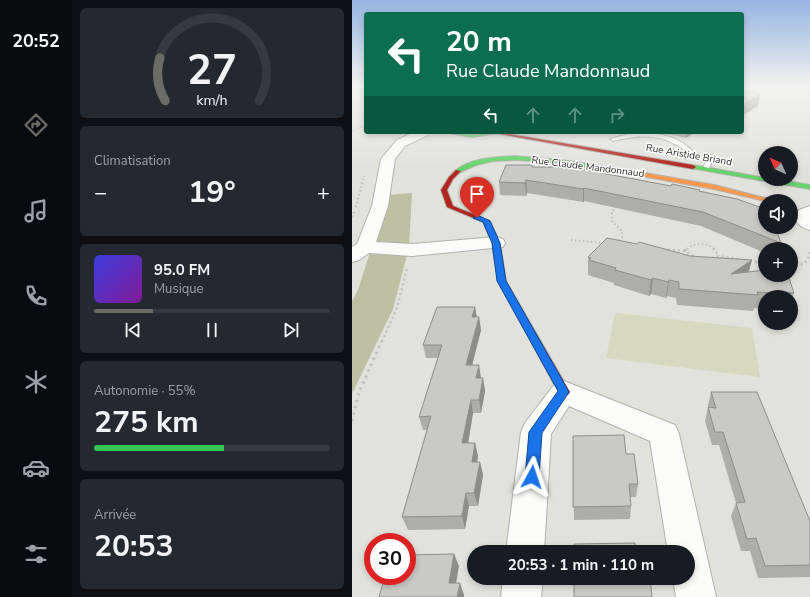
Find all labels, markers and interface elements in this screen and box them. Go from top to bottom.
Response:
text: 20 m [446,23,512,61]
icon: left [380,28,432,80]
text: 20:52 [12,29,60,53]
text: 27 [187,42,237,99]
text: Rue Claude Mandonnaud [446,59,650,83]
text: km/h [196,90,228,109]
icon: left [480,104,502,126]
icon: ahead [522,104,544,126]
icon: ahead [564,104,586,126]
icon: right [606,104,628,126]
icon: directions [22,111,50,139]
street label: Rue Aristide Briand [645,141,733,169]
north arrow [758,146,798,186]
map controls [758,146,798,330]
text: Climatisation [94,152,171,170]
street label: Rue Claude Mandonnaud [531,153,645,181]
text: 19° [188,172,236,213]
pin [460,177,494,218]
text: − [94,178,107,208]
text: + [317,178,330,208]
icon: arrive [466,183,488,205]
button: sound [758,194,798,234]
icon: music [22,197,50,225]
button: + [758,242,798,282]
text: 95.0 FM [154,260,210,280]
text: Musique [154,280,203,298]
icon: phone [22,282,50,310]
button: − [758,290,798,330]
icon: previous [122,319,144,341]
icon: pause [201,319,223,341]
icon: next [280,319,302,341]
icon: climate [22,368,50,396]
text: Autonomie · 55% [94,382,196,400]
text: 275 km [94,402,199,443]
icon: car [22,454,50,482]
position arrow [511,456,553,498]
text: Arrivée [94,506,136,524]
text: 20:53 [94,526,173,567]
speed limit sign: 30 [364,533,416,585]
icon: filters [22,540,50,568]
text: 20:53 · 1 min · 110 m [508,555,654,575]

